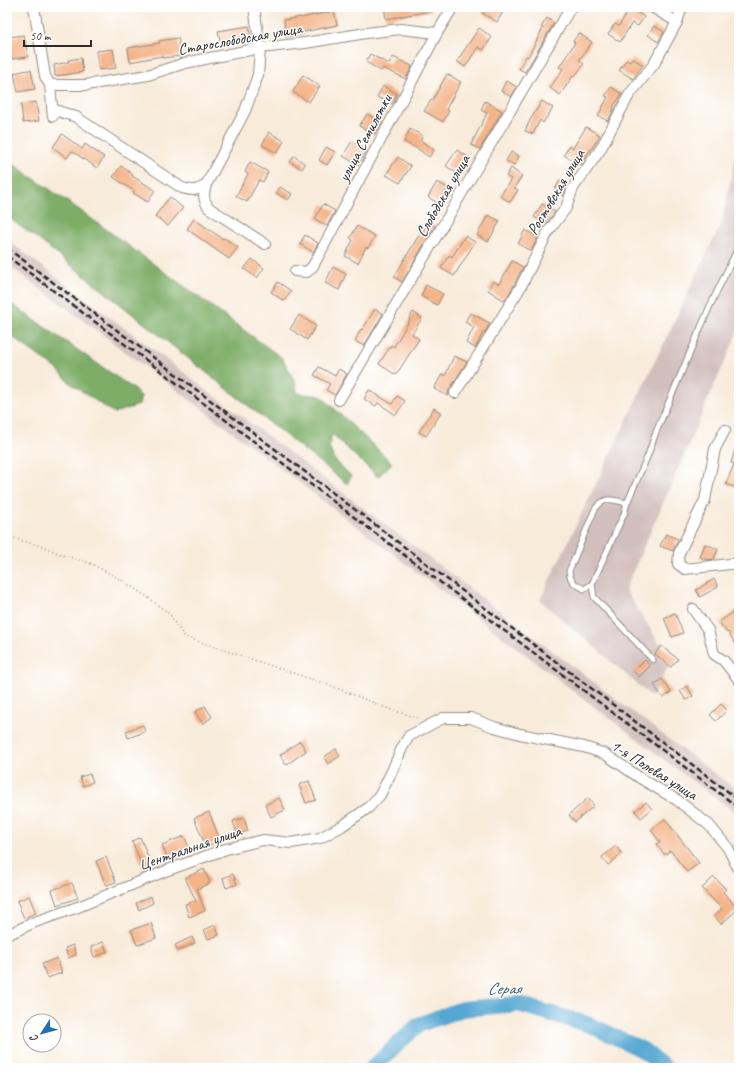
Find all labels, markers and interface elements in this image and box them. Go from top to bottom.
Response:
street label: Старослободская улица [177,18,305,60]
scale bar [24,22,91,48]
text: 50 m [30,28,52,44]
street label: улица Семилетки [333,90,397,186]
street label: Ростовская улица [523,145,590,238]
street label: Слободская улица [411,150,475,241]
street label: 1-я Полевая улица [607,736,702,805]
street label: Центральная улица [136,821,245,875]
water label: Серая [488,978,524,999]
north arrow [22,1013,62,1053]
text: С [26,1031,41,1045]

